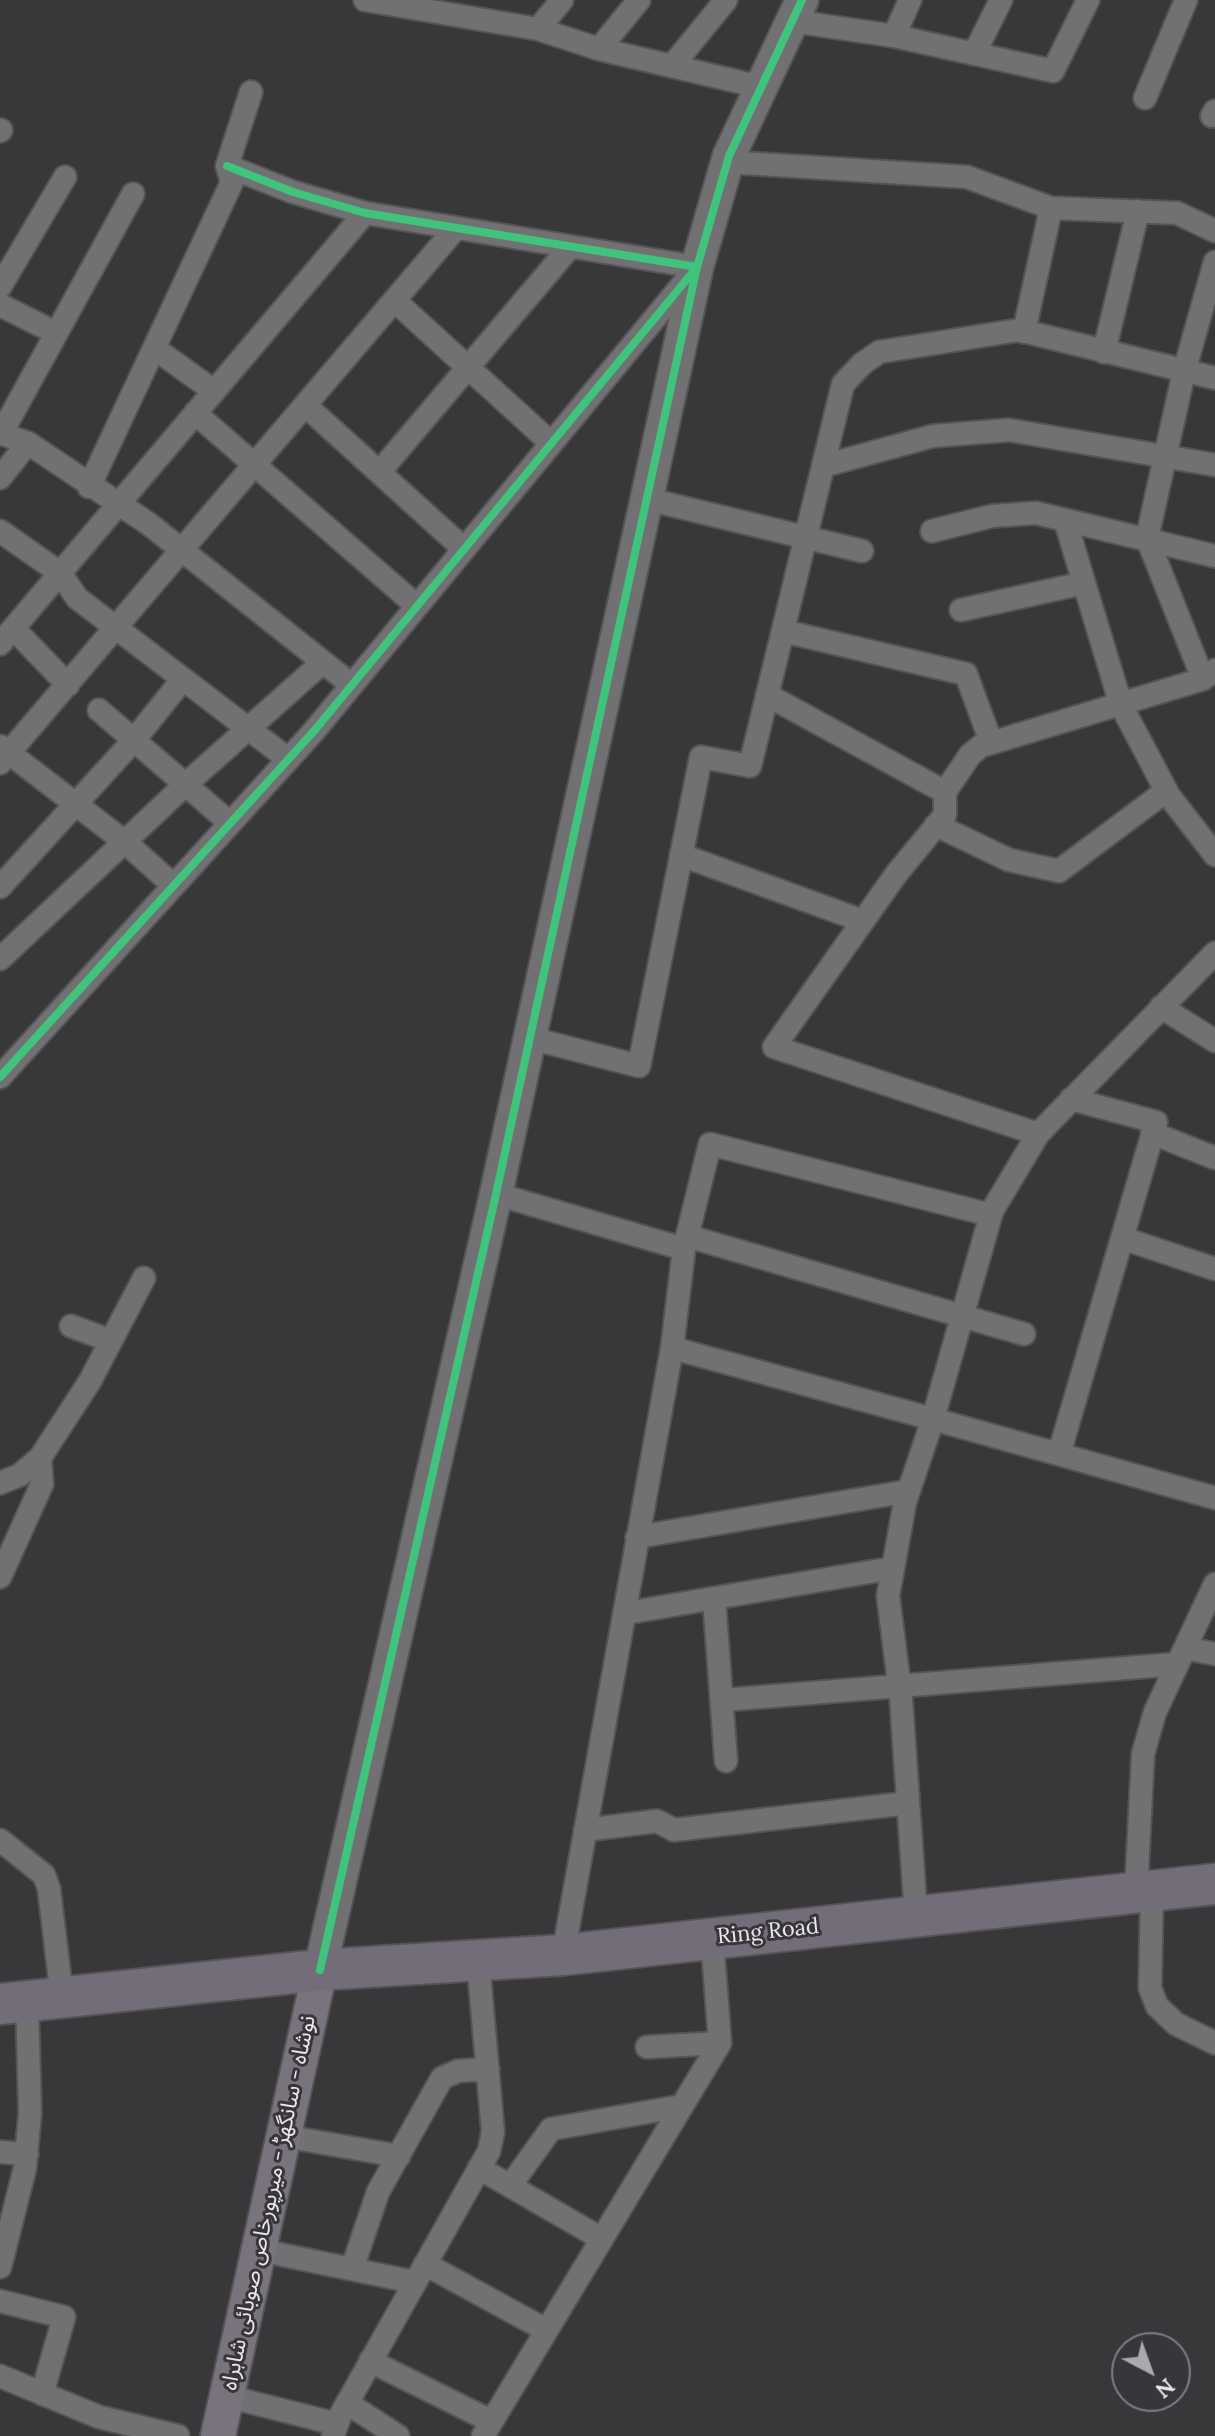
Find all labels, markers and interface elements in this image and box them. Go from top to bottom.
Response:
street label: Ring Road [716,1914,820,1950]
street label: نوشاہ - سانگھڑ - میرپورخاص صوبائی شاہراہ [216,2013,322,2393]
north arrow [1111,2332,1191,2412]
text: N [1150,2372,1181,2405]

